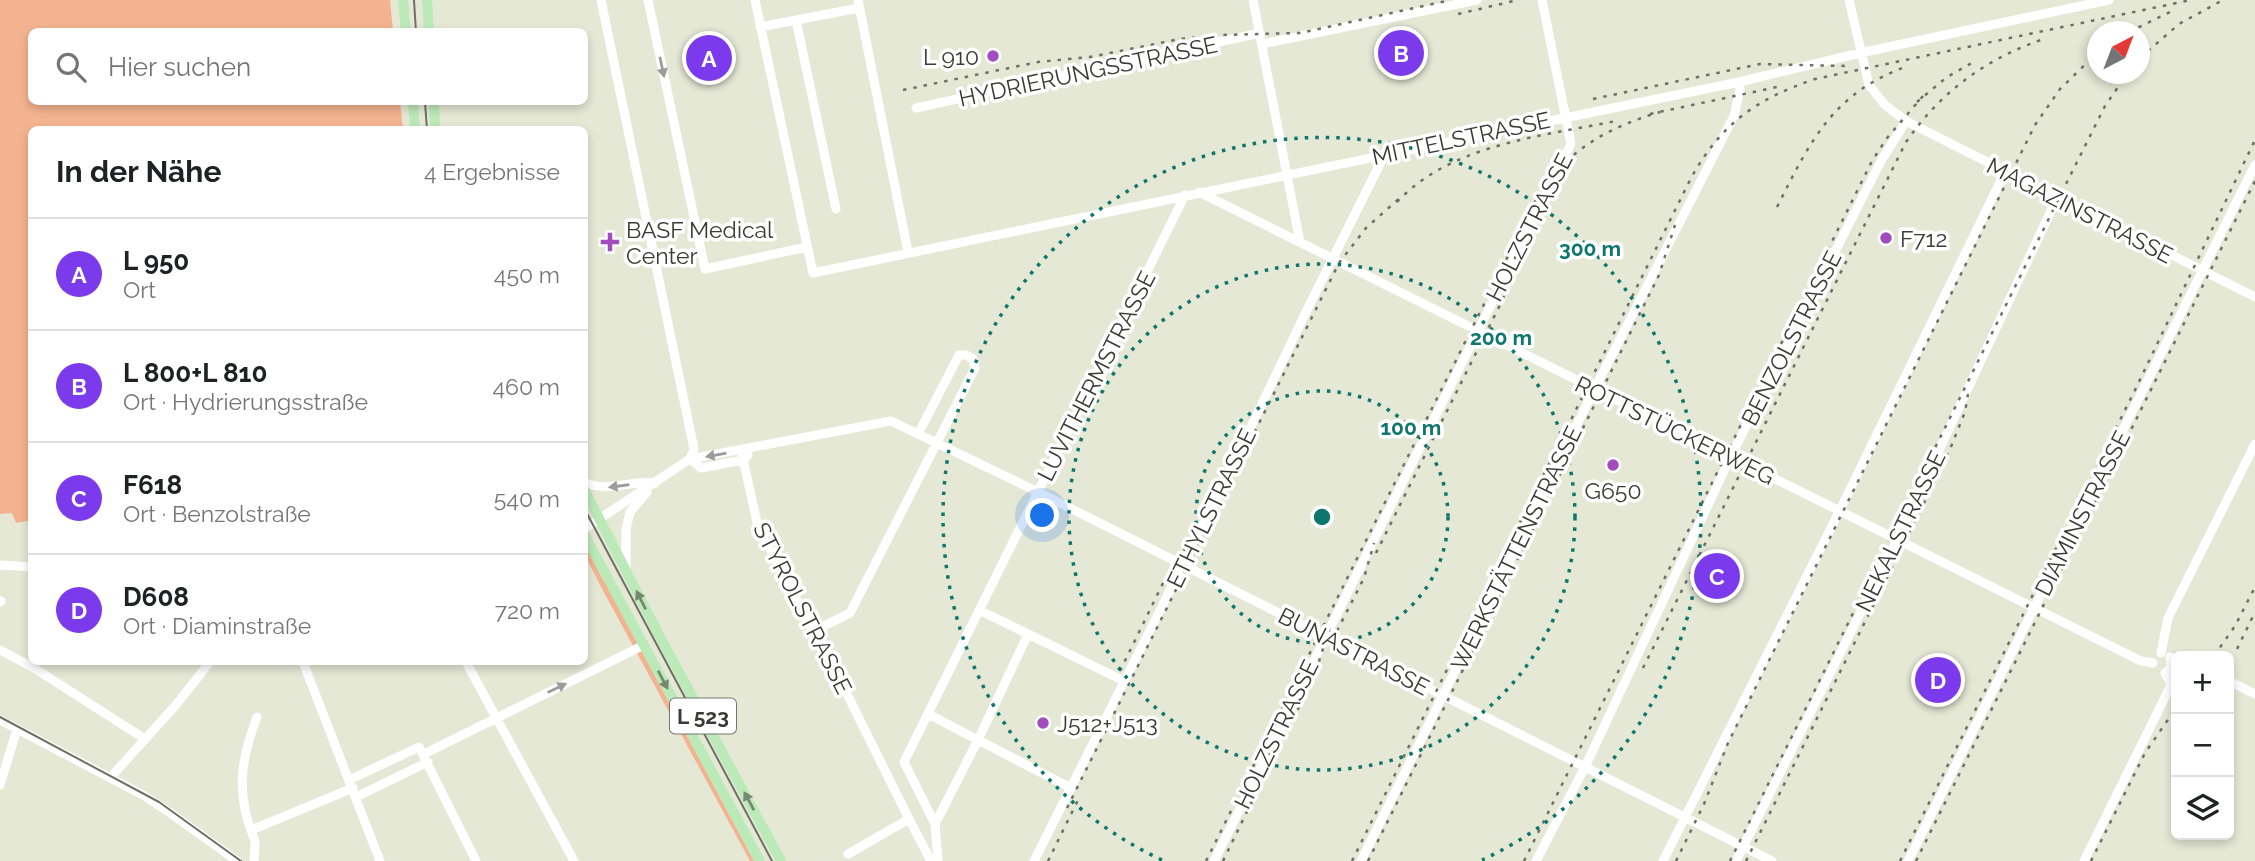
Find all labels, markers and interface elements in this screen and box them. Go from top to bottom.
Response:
north arrow [2087,21,2150,84]
pin: B [1378,27,1424,79]
search box [28,28,588,105]
street label: HYDRIERUNGSSTRASSE [956,30,1220,112]
pin: A [686,32,732,84]
place label: L 910 [923,43,979,70]
icon: search [52,48,90,86]
marker: L 910 [985,48,1001,64]
text: Hier suchen [108,52,251,82]
one-way arrow [656,56,667,78]
street label: MITTELSTRASSE [1369,106,1553,170]
street label: HOLZSTRASSE [1480,149,1578,305]
street label: MAGAZINSTRASSE [1982,151,2178,269]
text: In der Nähe [56,154,221,189]
text: 4 Ergebnisse [424,158,560,185]
place label: BASF Medical Center [626,216,774,269]
place label: F712 [1900,225,1947,252]
marker: F712 [1878,230,1894,246]
marker: BASF Medical Center [600,232,620,252]
text: 300 m [1559,236,1621,261]
text: L 950 [123,246,189,276]
street label: BENZOLSTRASSE [1735,246,1847,430]
text: A [71,261,87,288]
text: 450 m [494,261,560,288]
street label: LUVITHERMSTRASSE [1031,267,1161,485]
text: Ort [123,276,156,303]
text: 200 m [1470,325,1532,350]
text: L 800+L 810 [123,358,267,388]
street label: ROTTSTÜCKERWEG [1571,370,1779,490]
text: B [71,373,87,400]
text: 460 m [492,373,560,400]
text: Ort · Hydrierungsstraße [123,388,368,415]
text: 100 m [1381,415,1441,440]
street label: WERKSTÄTTENSTRASSE [1445,422,1587,674]
street label: ETHYLSTRASSE [1161,424,1261,592]
street label: DIAMINSTRASSE [2029,426,2135,600]
street label: NEKALSTRASSE [1849,446,1951,616]
one-way arrow [705,450,727,461]
marker: G650 [1605,457,1621,473]
text: F618 [123,470,182,500]
place label: G650 [1585,477,1641,504]
one-way arrow [608,480,630,491]
text: C [71,485,87,512]
text: 540 m [494,485,560,512]
your location [1025,498,1059,532]
text: Ort · Benzolstraße [123,500,311,527]
centre of rings [1310,505,1334,529]
street label: STYROLSTRASSE [748,518,858,698]
pin: C [1694,550,1740,602]
text: D608 [123,582,189,612]
one-way arrow [636,590,647,610]
text: D [71,597,87,624]
text: 720 m [495,597,560,624]
street label: BUNASTRASSE [1274,601,1434,701]
text: Ort · Diaminstraße [123,612,311,639]
map controls [2171,651,2234,840]
button: + [2171,651,2234,714]
pin: D [1915,654,1961,706]
street label: HOLZSTRASSE [1228,655,1324,813]
one-way arrow [658,670,669,690]
one-way arrow [547,683,567,694]
road number: L 523 [670,698,736,734]
place label: J512+J513 [1057,710,1158,737]
button: − [2171,714,2234,777]
marker: J512+J513 [1035,715,1051,731]
button: layers [2171,777,2234,840]
one-way arrow [743,791,754,811]

